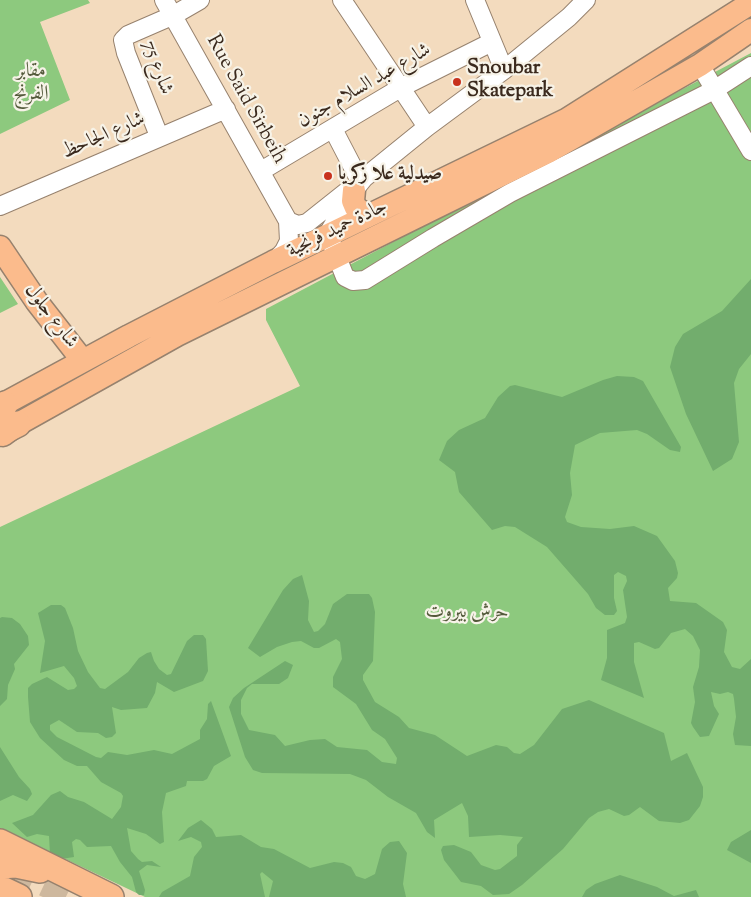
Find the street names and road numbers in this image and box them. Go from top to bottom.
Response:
street label: Rue Said Sirbeih [200,31,290,169]
street label: شارع 75 [135,38,177,98]
street label: شارع عبد السلام جنون [294,39,436,135]
street label: شارع الجاحظ [59,108,149,166]
street label: جادة حميد فرنجية [284,195,392,265]
street label: شارع جلول [18,280,82,354]

